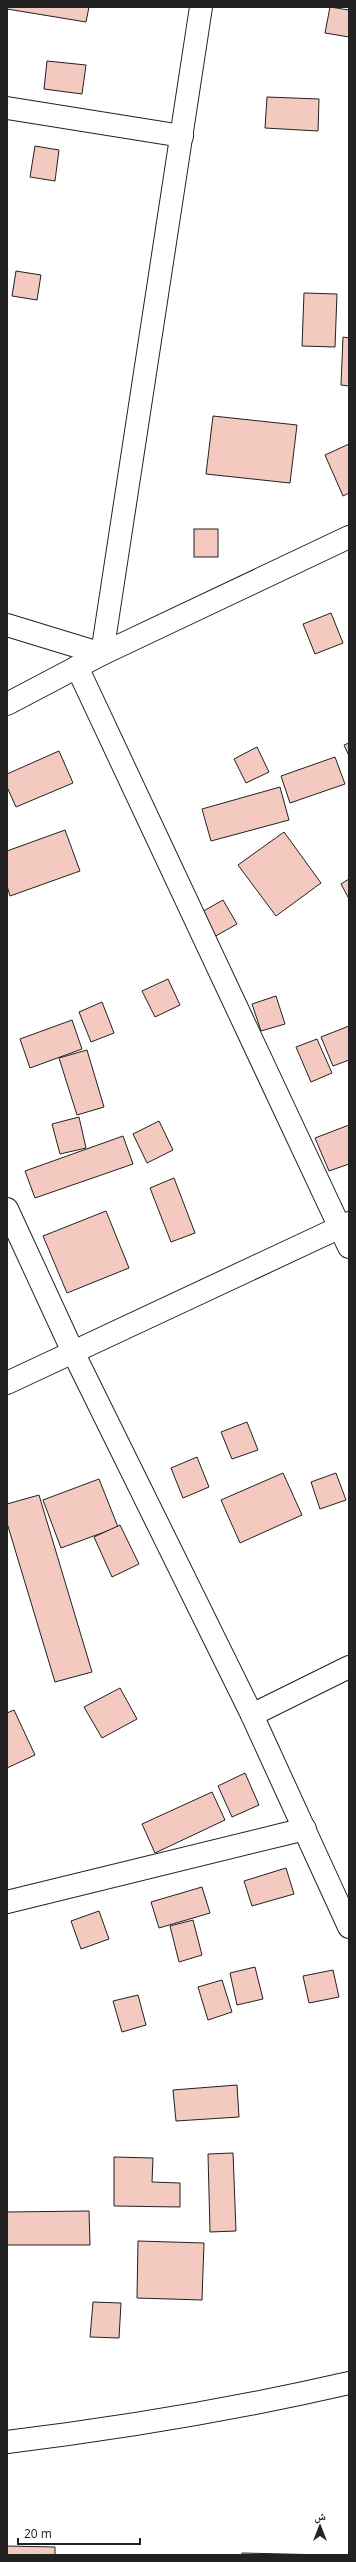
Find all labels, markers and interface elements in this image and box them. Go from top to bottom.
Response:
north arrow [300,2506,340,2546]
text: ش [314,2508,326,2524]
scale bar [18,2520,140,2546]
text: 20 m [24,2525,52,2542]

